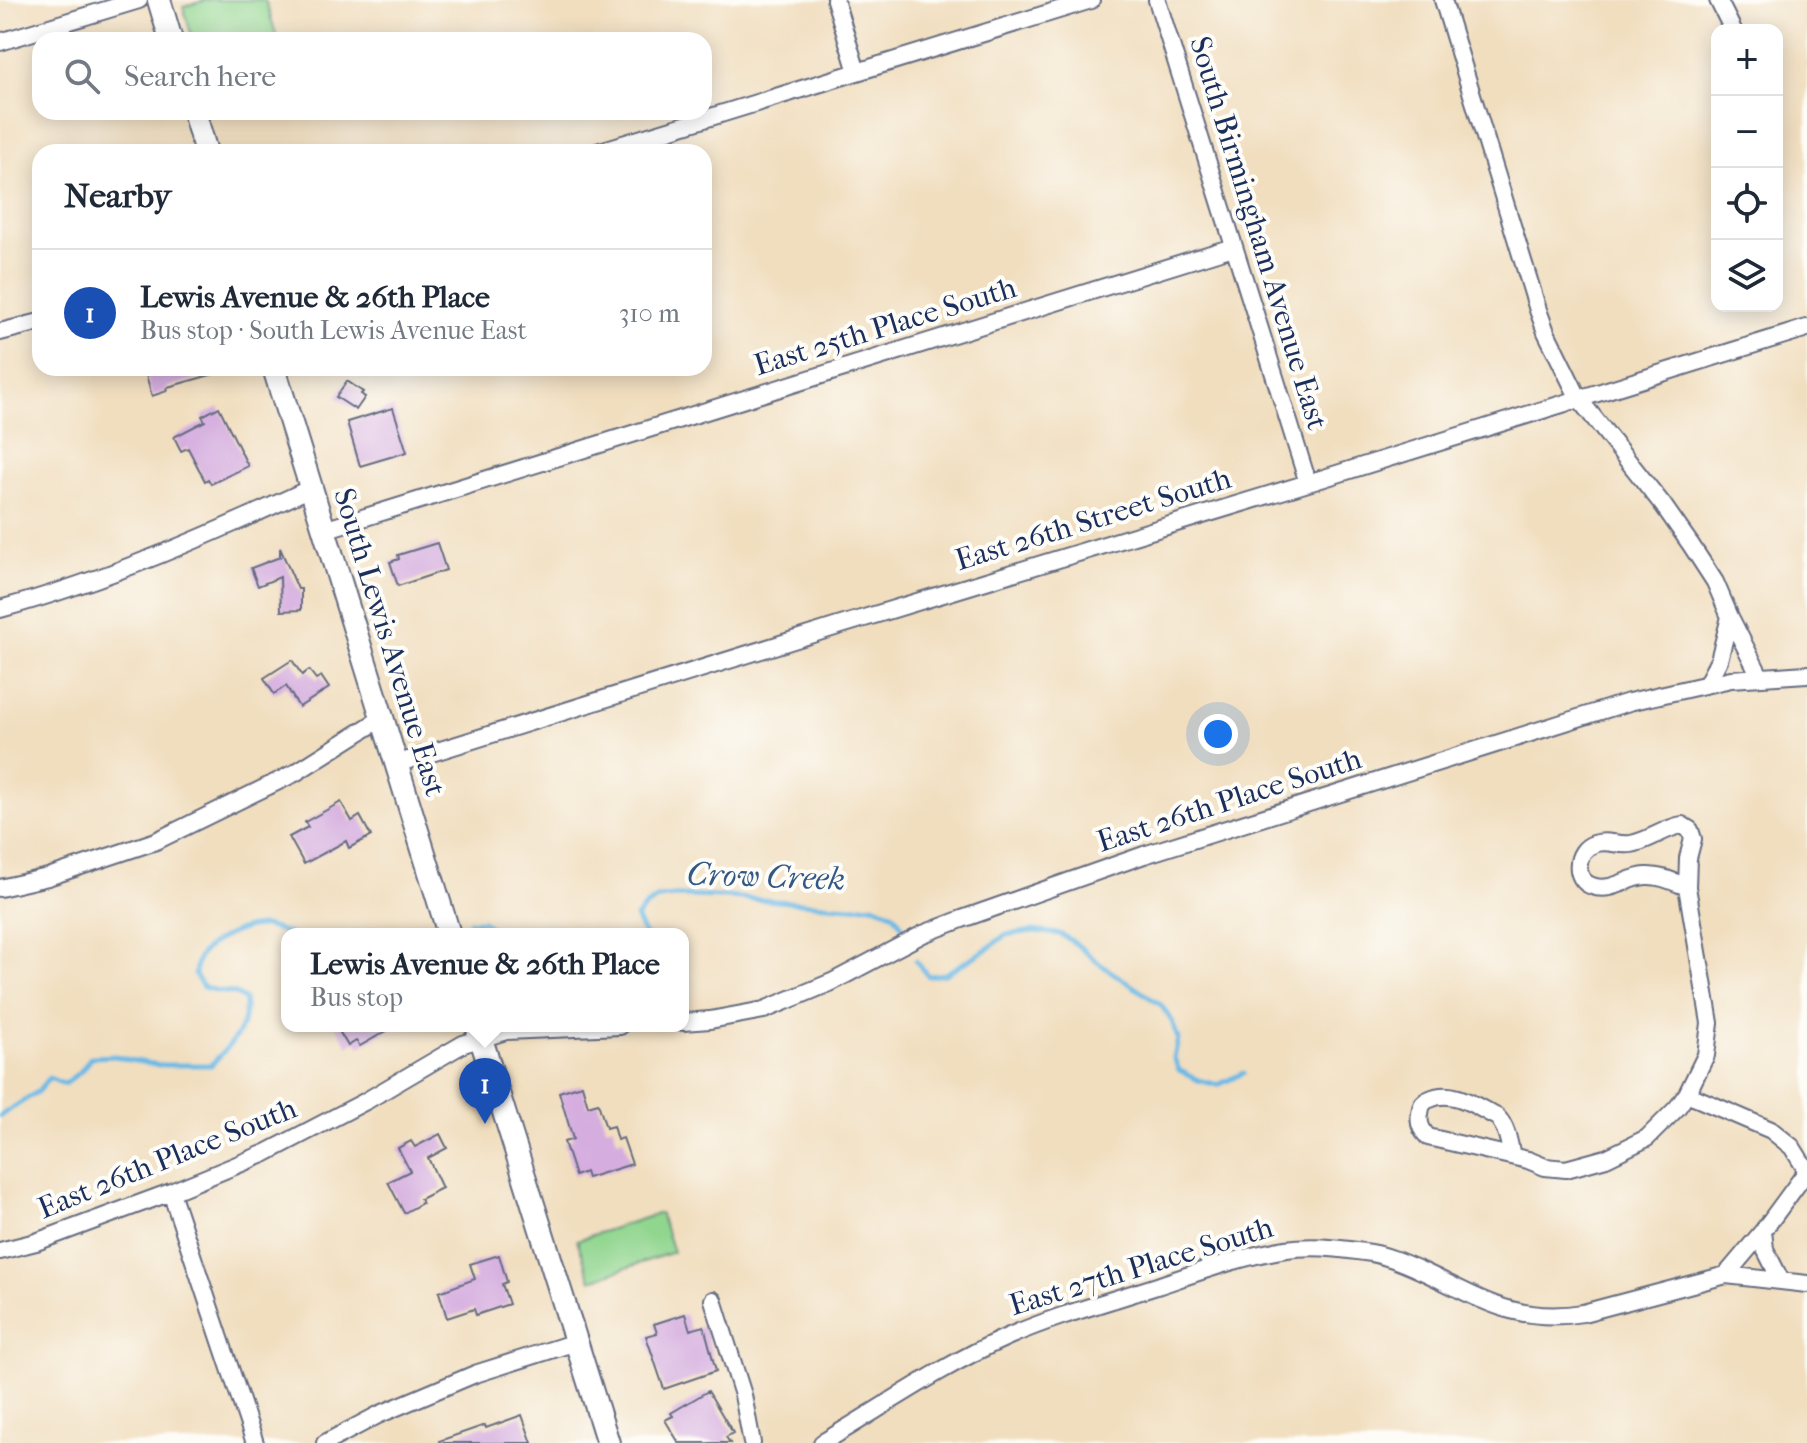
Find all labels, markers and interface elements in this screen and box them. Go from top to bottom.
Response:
map controls [1711,24,1783,312]
button: + [1711,24,1783,96]
search box [32,32,712,120]
street label: South Birmingham Avenue East [1182,32,1335,434]
icon: search [60,54,104,98]
text: Search here [124,59,276,94]
button: − [1711,96,1783,168]
button: locate [1711,168,1783,240]
text: Nearby [64,176,171,216]
button: layers [1711,240,1783,312]
street label: East 25th Place South [750,270,1021,383]
text: Lewis Avenue & 26th Place [140,280,490,315]
text: 1 [85,298,95,329]
text: 310 m [619,298,680,329]
text: Bus stop · South Lewis Avenue East [140,315,527,346]
street label: East 26th Street South [951,461,1235,578]
street label: South Lewis Avenue East [326,484,453,801]
your location [1198,714,1238,754]
street label: East 26th Place South [1093,741,1366,860]
water label: Crow Creek [686,855,846,898]
popup [281,928,689,1032]
text: Lewis Avenue & 26th Place [310,947,660,982]
text: Bus stop [310,982,403,1013]
pin: 1 [459,1058,511,1124]
street label: East 26th Place South [33,1091,302,1226]
street label: East 27th Place South [1005,1210,1277,1323]

